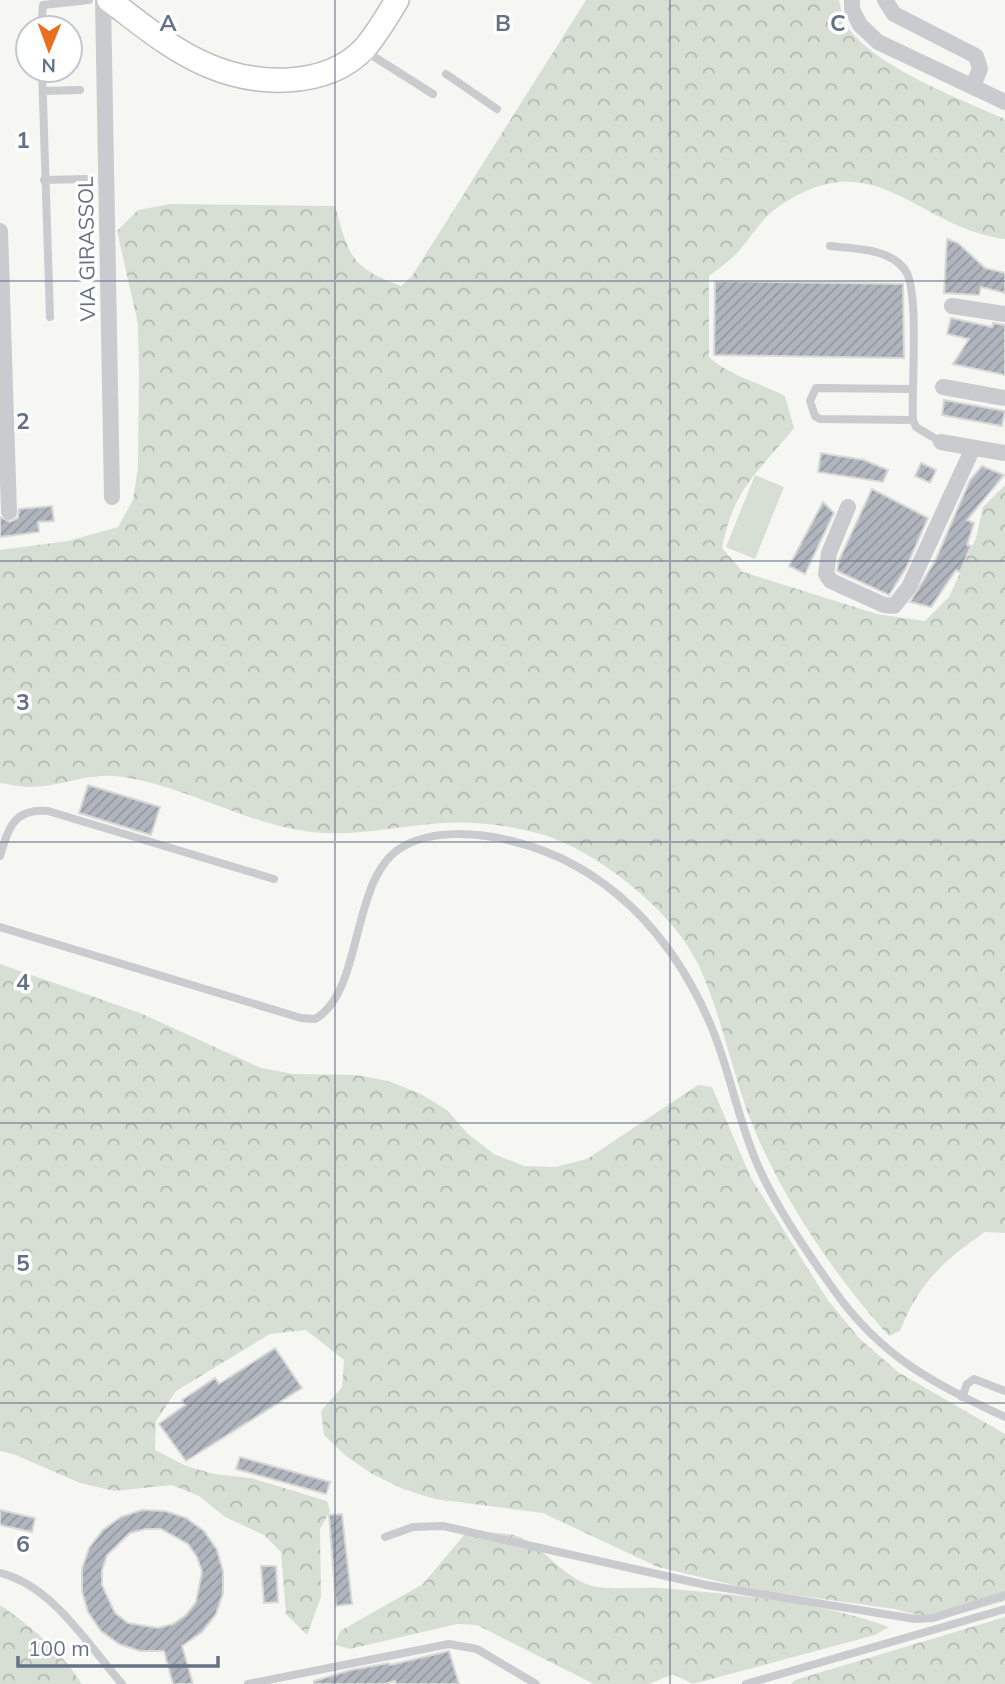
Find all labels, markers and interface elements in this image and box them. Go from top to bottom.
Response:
text: A [159,8,177,37]
text: B [495,8,511,37]
text: C [830,8,846,37]
north arrow [14,14,84,84]
text: N [41,54,56,78]
text: 1 [16,125,30,154]
street label: VIA GIRASSOL [72,176,100,322]
text: 2 [16,406,30,435]
text: 3 [16,687,30,716]
text: 4 [16,967,30,996]
text: 5 [16,1248,30,1277]
text: 6 [16,1529,30,1558]
scale bar [18,1624,217,1668]
text: 100 m [28,1635,90,1661]

